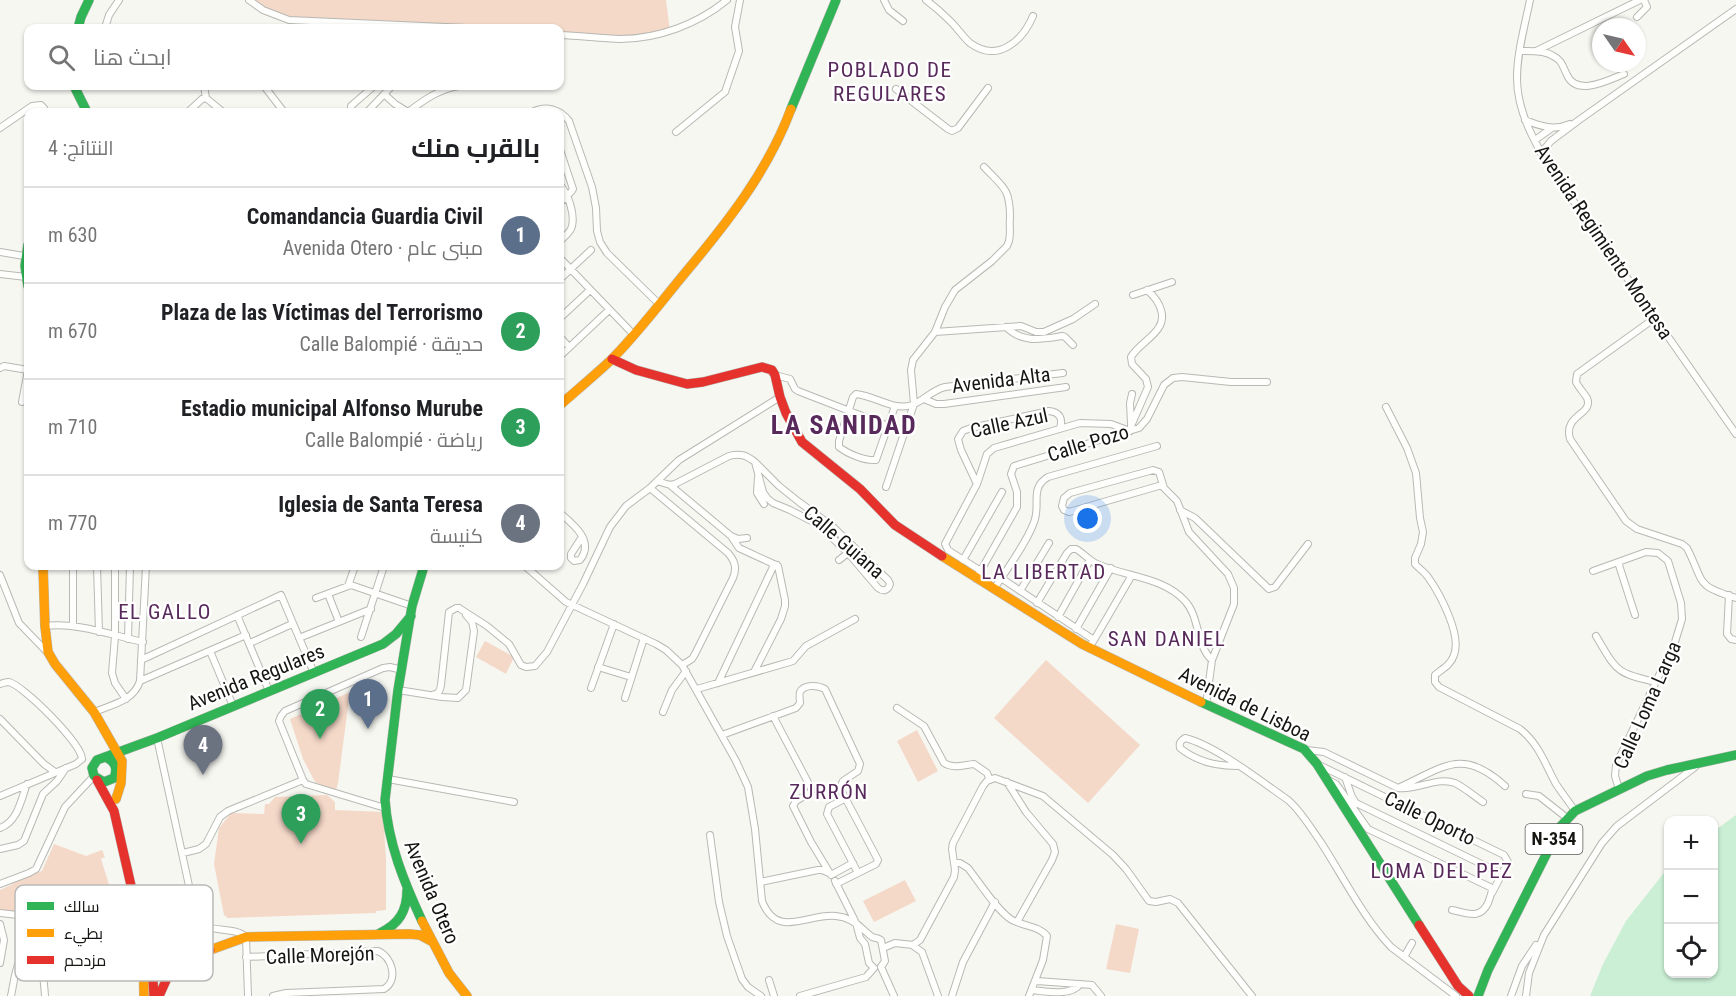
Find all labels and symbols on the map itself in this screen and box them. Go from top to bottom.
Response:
north arrow [1592,18,1646,72]
district label: POBLADO DE REGULARES [828,58,952,106]
street label: Avenida Regimiento Montesa [1530,140,1678,344]
street label: Avenida Alta [950,362,1052,398]
street label: Calle Azul [968,403,1050,443]
district label: LA SANIDAD [771,410,917,440]
street label: Calle Pozo [1045,419,1131,467]
street label: Calle Guiana [799,500,889,584]
your location [1073,504,1102,533]
district label: LA LIBERTAD [981,560,1107,584]
district label: EL GALLO [118,600,212,624]
district label: SAN DANIEL [1108,627,1226,651]
street label: Calle Loma Larga [1608,637,1686,773]
street label: Avenida Regulares [184,639,328,715]
street label: Avenida de Lisboa [1175,662,1315,746]
pin: 1 [348,680,388,729]
pin: 2 [300,690,340,739]
pin: 4 [184,726,222,775]
district label: ZURRÓN [789,780,869,804]
street label: Calle Oporto [1381,786,1479,850]
pin: 3 [282,794,320,844]
road number: N-354 [1526,824,1582,854]
street label: Avenida Otero [399,836,465,948]
district label: LOMA DEL PEZ [1370,859,1514,883]
legend [15,885,213,981]
text: سالك [64,897,99,916]
text: بطيء [64,924,103,947]
street label: Calle Morejón [265,941,375,969]
text: مزدحم [64,951,106,972]

